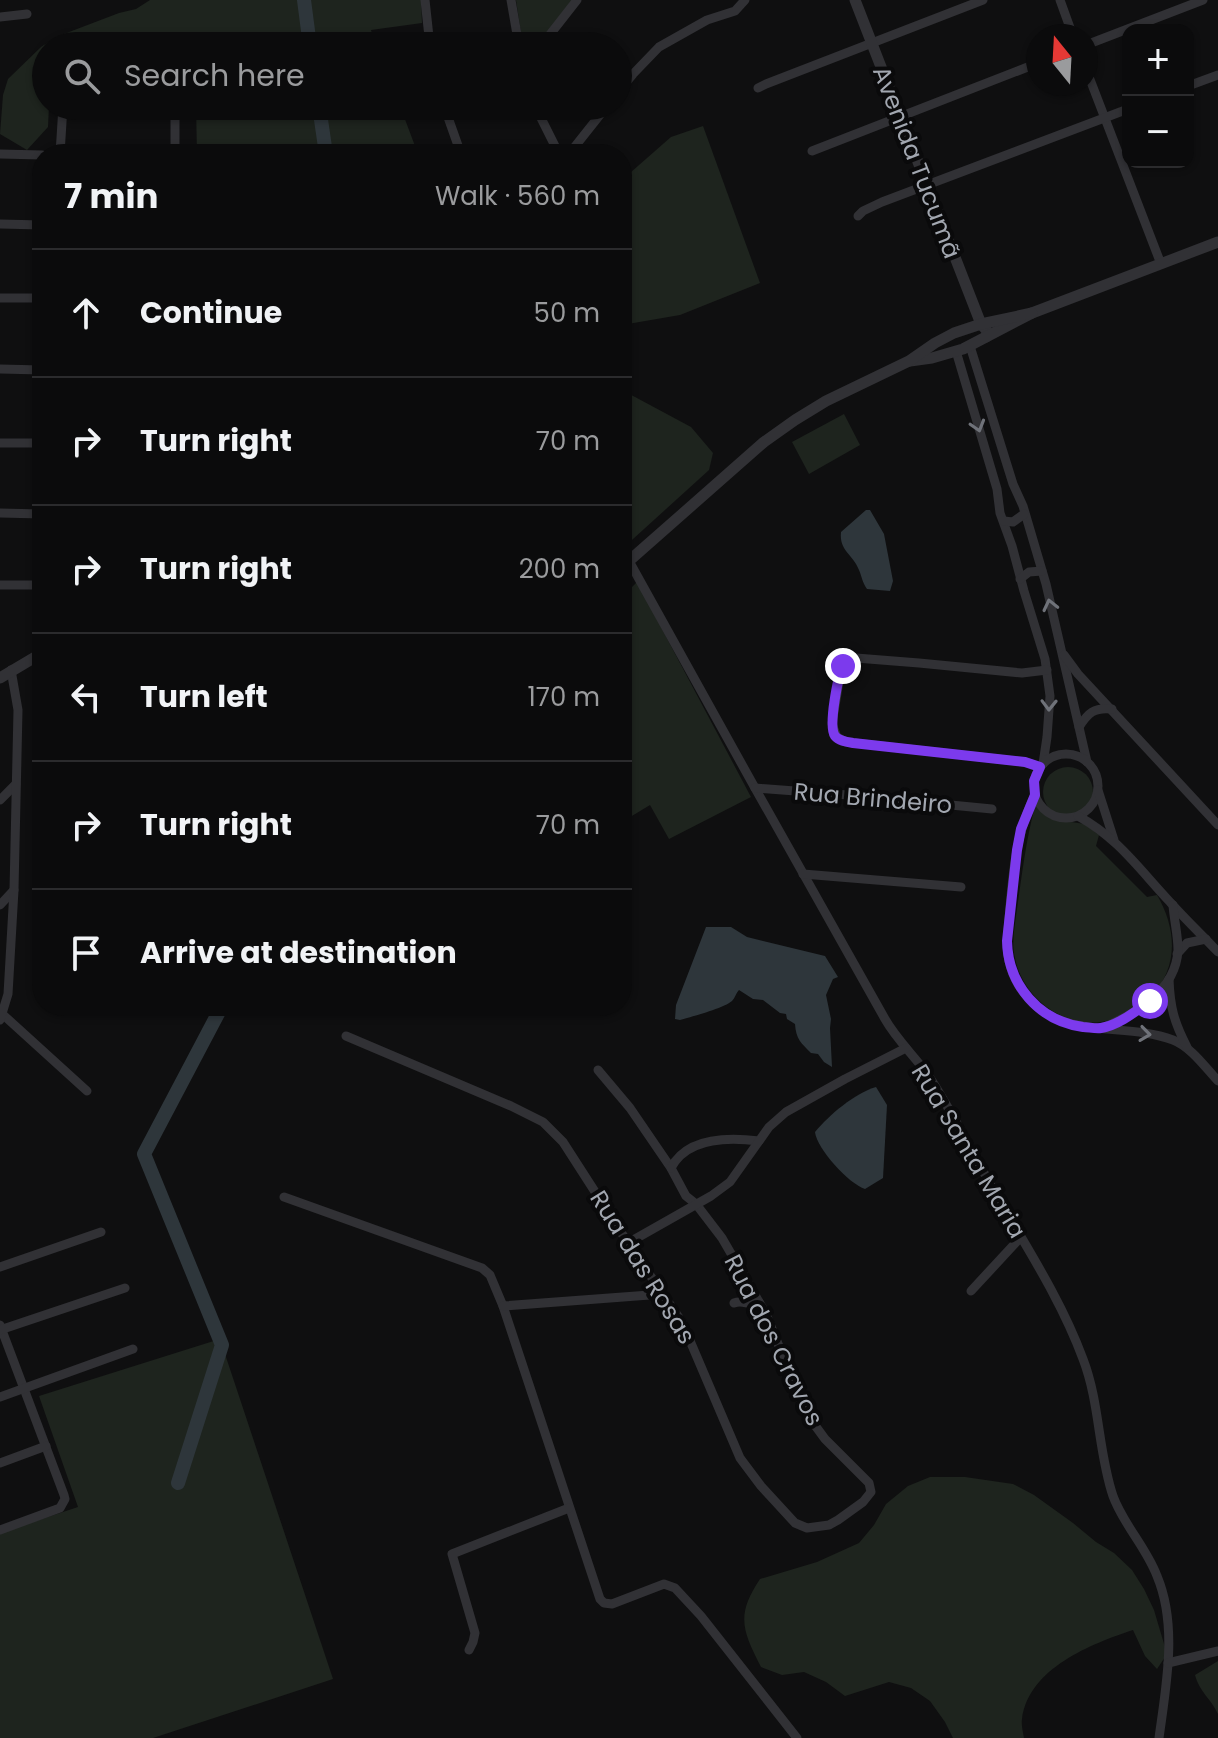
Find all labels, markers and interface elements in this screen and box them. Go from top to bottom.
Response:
north arrow [1026,24,1098,96]
map controls [1122,24,1194,168]
button: + [1122,24,1194,96]
search box [32,32,632,120]
icon: search [60,54,104,98]
text: Search here [124,54,305,97]
street label: Avenida Tucumã [865,61,969,263]
button: − [1122,96,1194,168]
text: 7 min [64,172,158,220]
text: Walk · 560 m [435,178,600,214]
icon: ahead [64,291,108,335]
text: Continue [140,291,282,334]
text: 50 m [534,295,600,331]
icon: right [64,419,108,463]
text: Turn right [140,419,292,462]
one-way arrow [969,419,985,433]
text: 70 m [536,423,600,459]
icon: right [64,547,108,591]
text: Turn right [140,547,292,590]
text: 200 m [519,551,600,587]
one-way arrow [1043,598,1060,612]
route end [825,648,861,684]
icon: left [64,675,108,719]
text: Turn left [140,675,268,718]
text: 170 m [527,679,600,715]
one-way arrow [1041,699,1058,712]
street label: Rua Brindeiro [792,775,954,821]
icon: right [64,803,108,847]
text: Turn right [140,803,292,846]
text: 70 m [536,807,600,843]
icon: arrive [64,931,108,975]
text: Arrive at destination [140,931,457,974]
route start [1132,983,1168,1019]
one-way arrow [1139,1025,1152,1042]
street label: Rua Santa Maria [904,1058,1034,1244]
street label: Rua das Rosas [583,1184,703,1350]
street label: Rua dos Cravos [717,1249,831,1431]

